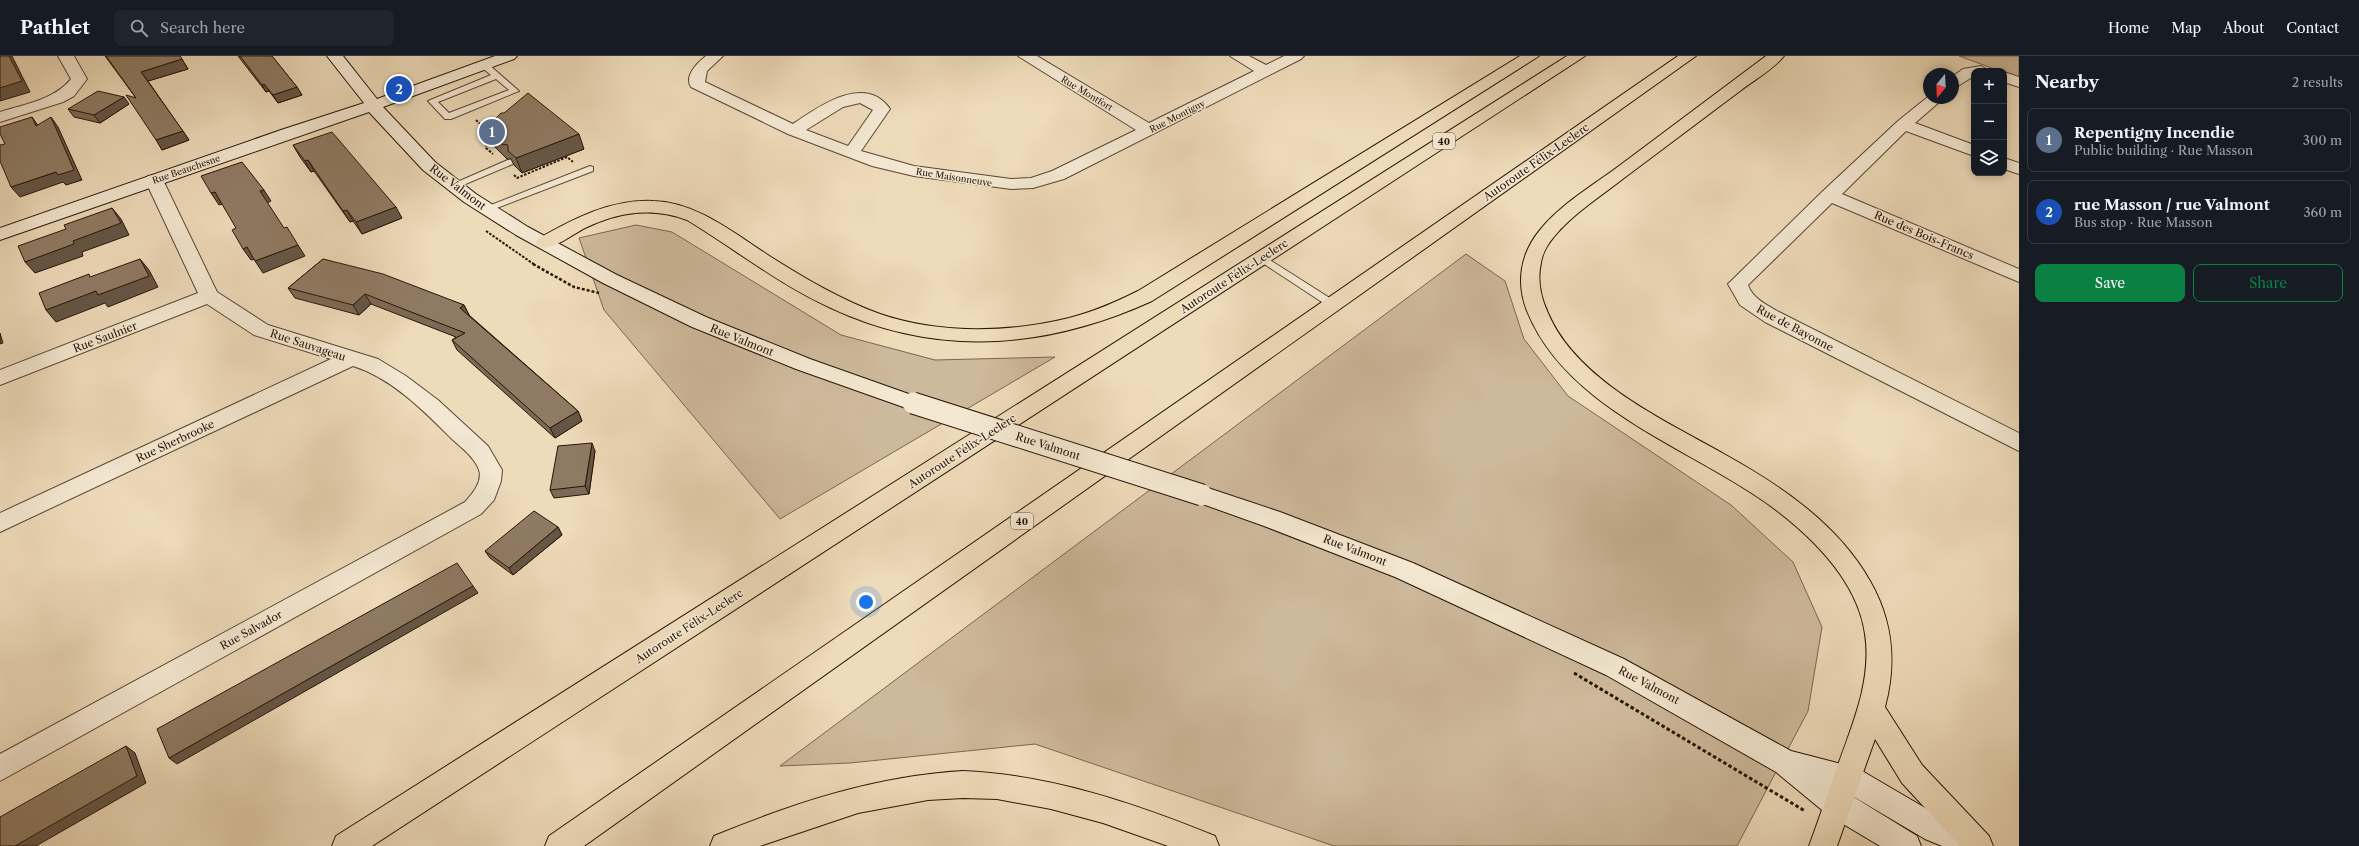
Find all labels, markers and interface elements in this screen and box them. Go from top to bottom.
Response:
search box [114,10,394,46]
text: Pathlet [20,16,90,39]
icon: search [128,17,150,39]
text: Search here [160,18,245,37]
text: Home [2108,19,2149,37]
text: Map [2171,19,2201,37]
text: About [2223,19,2264,37]
text: Contact [2286,19,2339,37]
north arrow [1923,68,1959,104]
map controls [1971,68,2007,176]
button: + [1971,68,2007,104]
text: Nearby [2035,72,2099,92]
street label: Rue Montfort [1059,73,1116,113]
pin: 2 [386,74,412,104]
text: 2 results [2292,74,2343,90]
street label: Rue Montigny [1147,97,1207,135]
button: − [1971,104,2007,140]
pin: 1 [479,117,505,147]
street label: Autoroute Félix-Leclerc [1480,120,1592,204]
text: Repentigny Incendie [2074,123,2235,142]
text: 1 [2046,132,2052,148]
text: 300 m [2303,132,2342,148]
road number: 40 [1433,133,1455,149]
button: layers [1971,140,2007,176]
text: Public building · Rue Masson [2074,142,2253,158]
street label: Rue Beauchesne [151,152,221,186]
street label: Rue Valmont [427,161,489,213]
street label: Rue Maisonneuve [915,166,993,188]
text: rue Masson / rue Valmont [2074,195,2270,214]
text: 2 [2045,204,2053,220]
text: 360 m [2303,204,2342,220]
street label: Rue des Bois-Francs [1872,208,1976,262]
text: Bus stop · Rue Masson [2074,214,2213,230]
street label: Autoroute Félix-Leclerc [1177,236,1291,317]
button: Save [2035,264,2185,302]
button: Share [2193,264,2343,302]
street label: Rue de Bayonne [1754,302,1836,354]
street label: Rue Saulnier [71,318,139,356]
street label: Rue Valmont [708,321,776,359]
street label: Rue Sauvageau [268,326,348,364]
street label: Autoroute Félix-Leclerc [905,411,1019,492]
street label: Rue Sherbrooke [134,417,216,465]
street label: Rue Valmont [1014,429,1082,463]
road number: 40 [1011,513,1033,529]
street label: Rue Valmont [1321,531,1389,569]
street label: Autoroute Félix-Leclerc [632,586,746,667]
your location [856,592,876,612]
street label: Rue Salvador [217,607,285,653]
street label: Rue Valmont [1616,663,1682,707]

